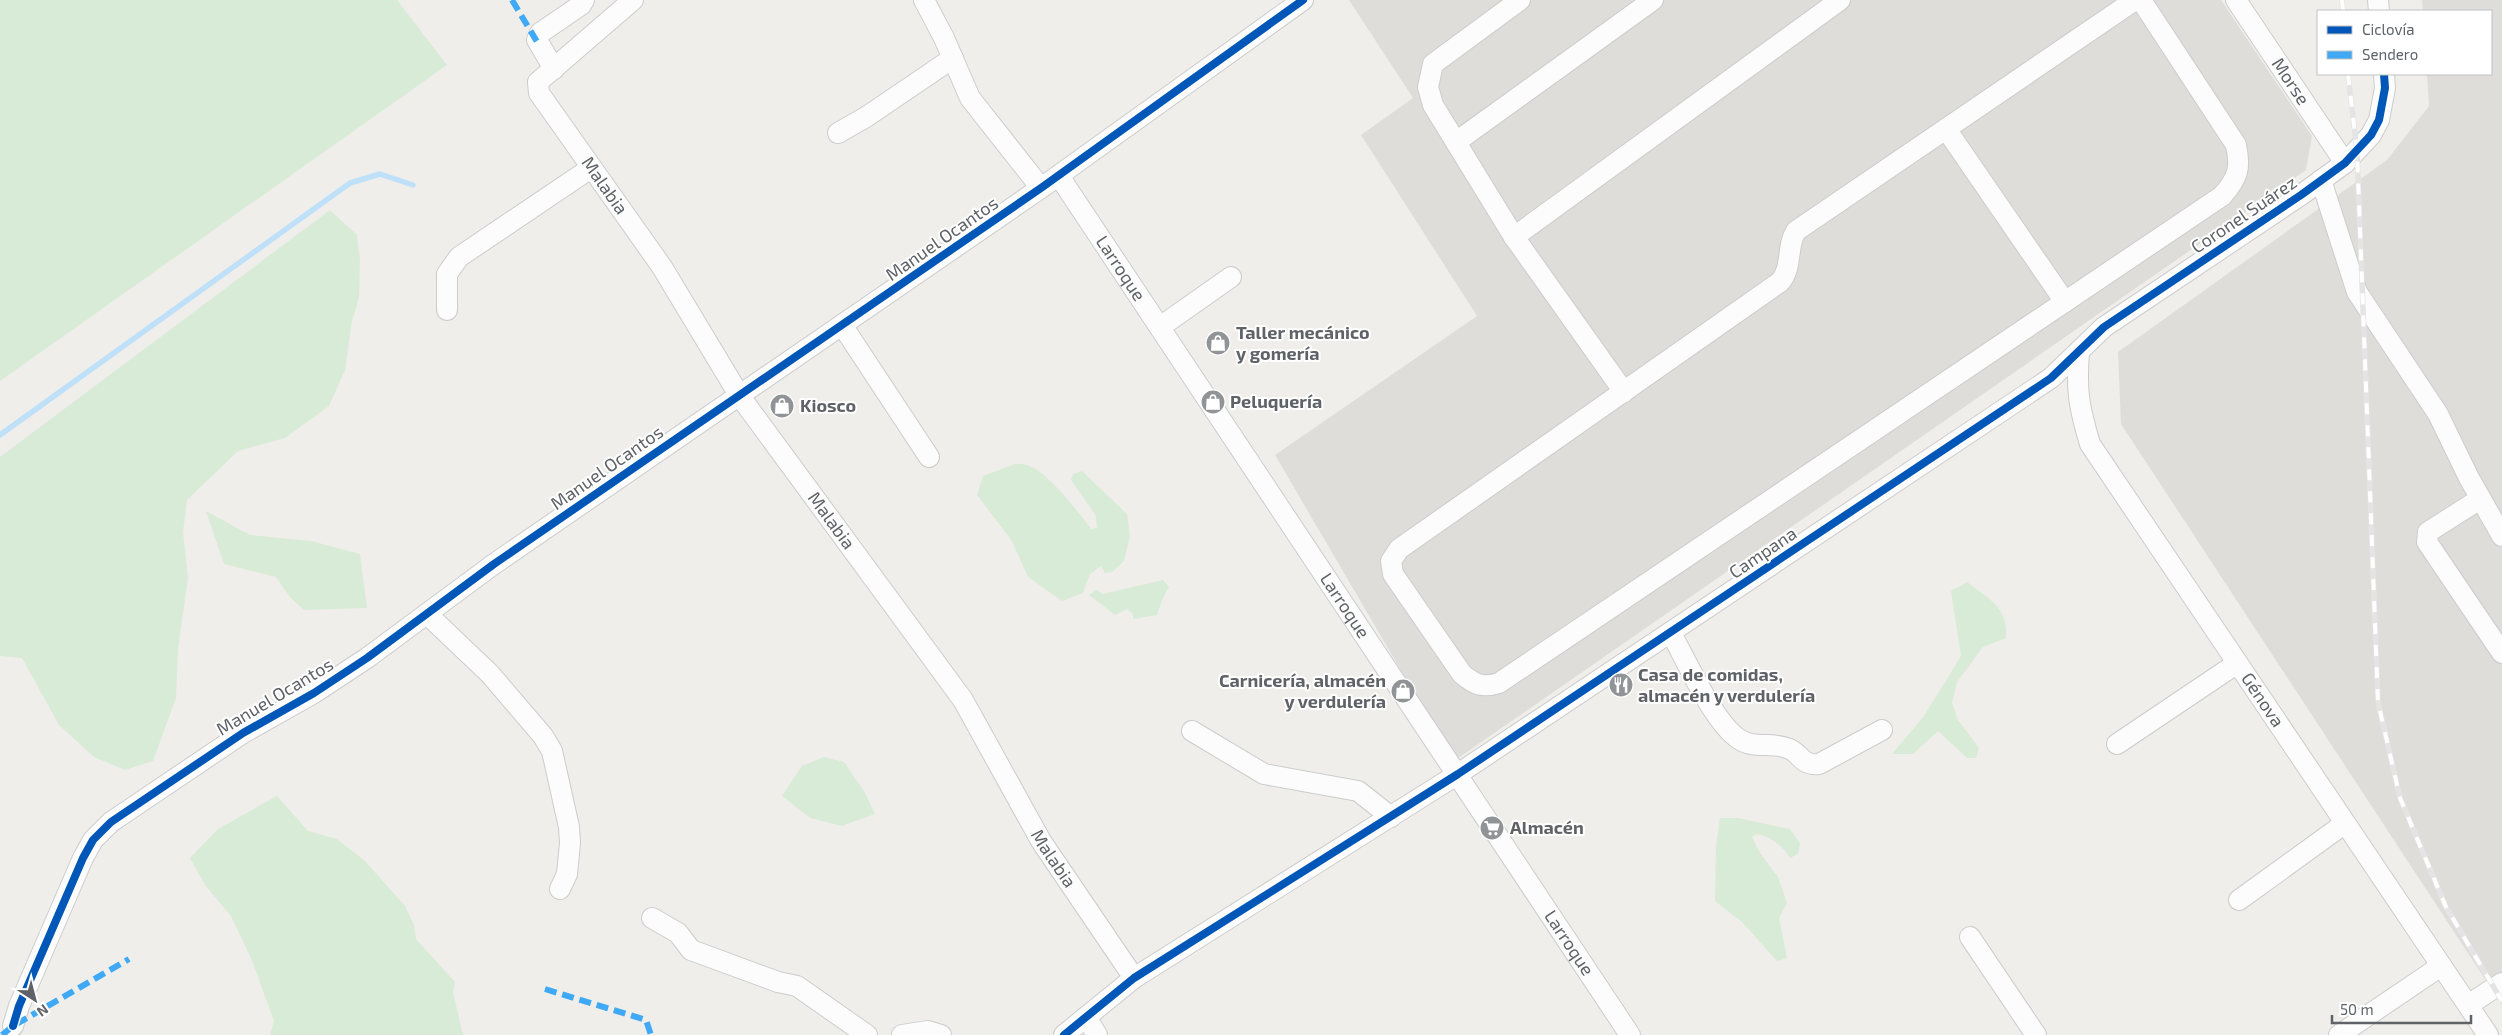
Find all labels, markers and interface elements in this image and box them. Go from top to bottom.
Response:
legend [2317,10,2492,75]
text: Ciclovía [2362,20,2414,38]
text: Sendero [2362,45,2418,63]
street label: Morse [2268,53,2315,109]
street label: Malabia [577,152,633,218]
street label: Coronel Suárez [2186,171,2300,258]
street label: Manuel Ocantos [881,191,1002,285]
street label: Larroque [1092,231,1151,305]
place label: Taller mecánico y gomería [1236,321,1370,364]
shop icon: Taller mecánico y gomería [1205,330,1231,356]
shop icon: Peluquería [1200,389,1226,415]
place label: Peluquería [1230,390,1322,412]
shop icon: Kiosco [769,393,795,419]
place label: Kiosco [800,394,856,416]
street label: Manuel Ocantos [546,420,667,514]
street label: Malabia [804,487,860,553]
street label: Campana [1725,522,1800,583]
street label: Larroque [1316,568,1375,642]
street label: Manuel Ocantos [212,653,337,740]
place label: Casa de comidas, almacén y verdulería [1638,663,1815,706]
street label: Génova [2237,668,2289,731]
place label: Carnicería, almacén y verdulería [1219,669,1386,712]
restaurant icon: Casa de comidas, almacén y verdulería [1608,672,1634,698]
shop icon: Carnicería, almacén y verdulería [1390,678,1416,704]
supermarket icon: Almacén [1479,815,1505,841]
place label: Almacén [1510,816,1584,838]
street label: Malabia [1027,825,1081,891]
street label: Larroque [1540,906,1599,979]
north arrow [10,975,60,1025]
scale bar [2332,992,2471,1024]
text: 50 m [2340,1000,2374,1018]
text: N [34,1001,52,1021]

